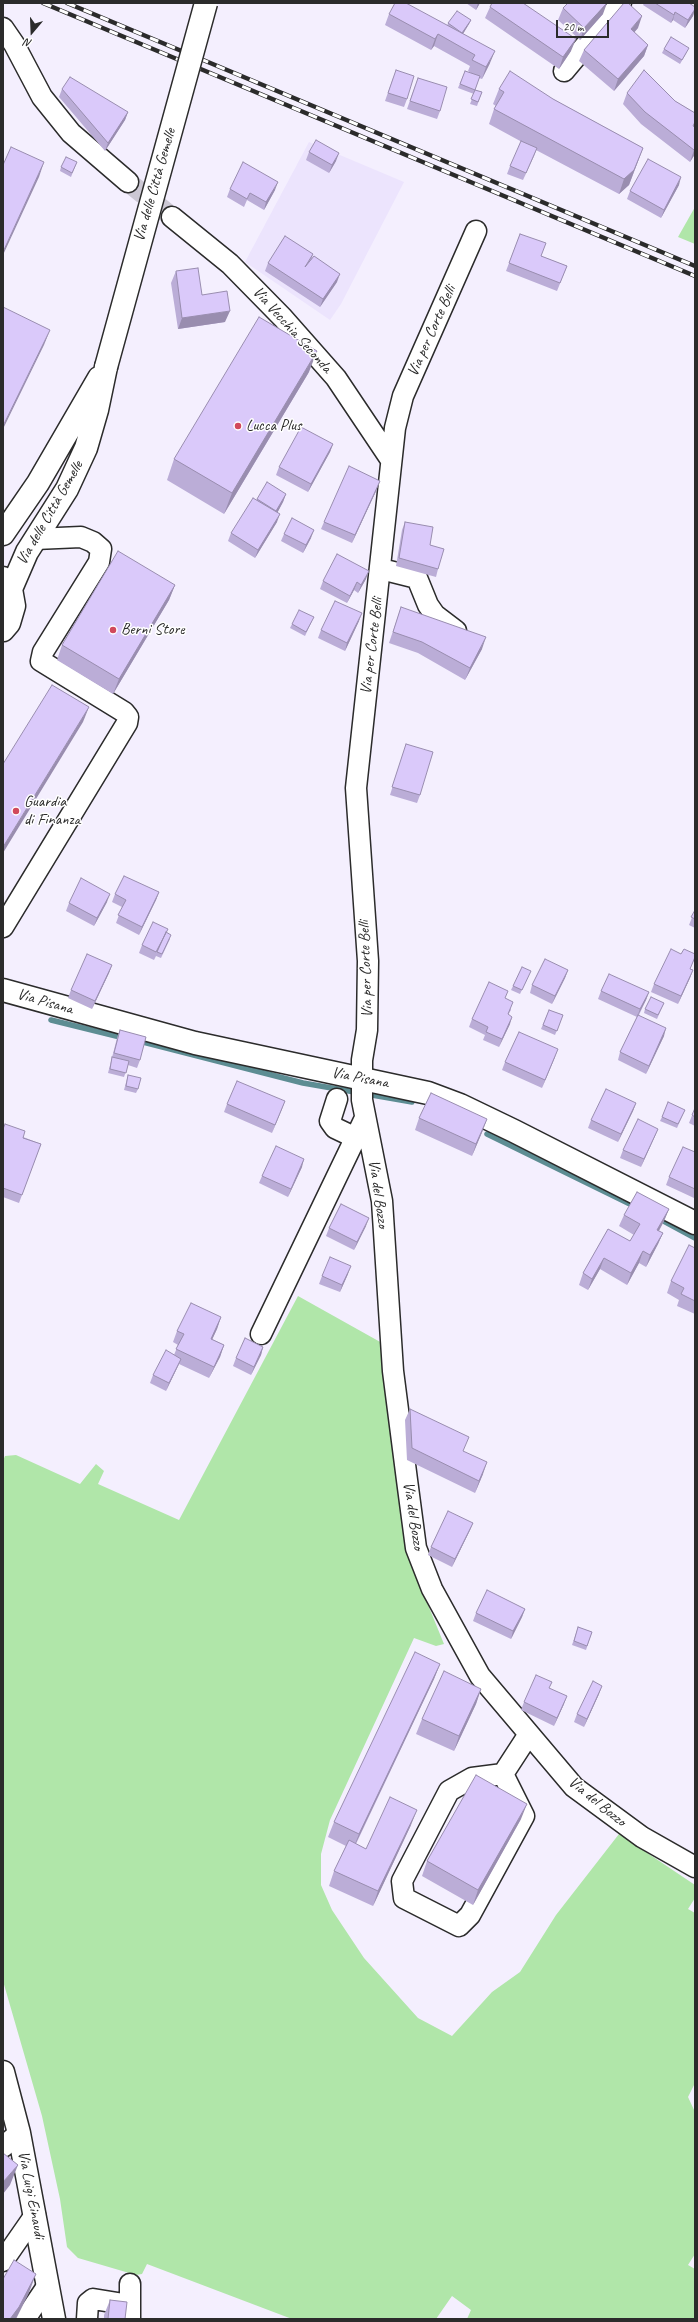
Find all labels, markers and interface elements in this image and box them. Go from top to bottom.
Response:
north arrow [12,12,52,52]
scale bar [558,12,611,38]
text: 20 m [563,19,583,35]
text: N [23,36,34,51]
street label: Via delle Città Gemelle [130,126,180,244]
street label: Via Vecchia Seconda [248,283,336,377]
street label: Via per Corte Belli [403,283,461,379]
place label: Lucca Plus [246,416,301,436]
marker: Lucca Plus [233,421,243,431]
street label: Via delle Città Gemelle [12,458,88,568]
street label: Via per Corte Belli [357,596,387,696]
place label: Berni Store [121,620,184,640]
marker: Berni Store [108,625,118,635]
place label: Guardia di Finanza [24,792,80,830]
marker: Guardia di Finanza [11,806,21,816]
street label: Via per Corte Belli [355,920,377,1018]
street label: Via Pisana [15,985,75,1019]
street label: Via Pisana [330,1063,390,1093]
street label: Via del Bozzo [364,1159,392,1229]
street label: Via del Bozzo [398,1480,428,1552]
street label: Via del Bozzo [564,1773,630,1831]
street label: Via Luigi Einaudi [13,2149,49,2241]

